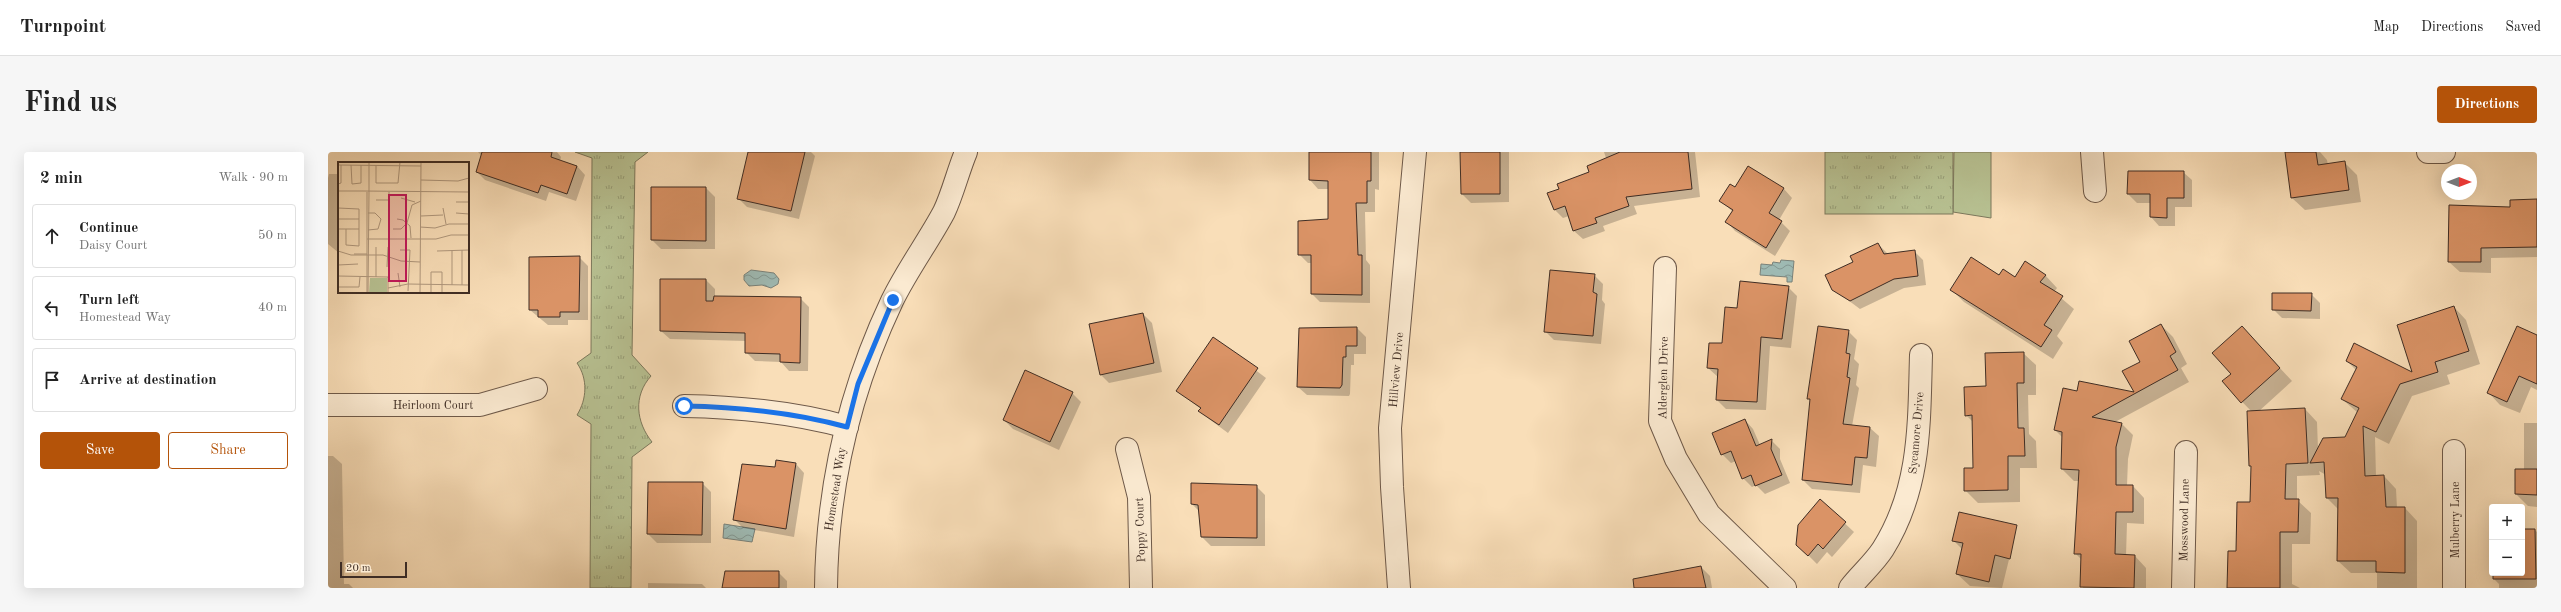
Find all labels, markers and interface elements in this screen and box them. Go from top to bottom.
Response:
text: Turnpoint [20,18,106,37]
text: Map [2373,20,2399,34]
text: Directions [2421,20,2483,34]
text: Saved [2505,20,2541,34]
button: Directions [2437,86,2537,123]
text: Find us [24,90,117,118]
inset map [338,162,469,293]
north arrow [2441,164,2477,200]
text: 2 min [40,170,83,187]
text: Walk · 90 m [219,171,288,184]
text: Continue [79,221,138,236]
icon: ahead [41,225,63,247]
text: 50 m [258,229,287,242]
text: Daisy Court [79,239,147,252]
route end [884,291,902,309]
text: Turn left [79,293,139,308]
icon: left [41,297,63,319]
text: 40 m [258,301,287,314]
text: Homestead Way [79,311,171,324]
street label: Hillview Drive [1388,331,1406,408]
street label: Alderglen Drive [1657,336,1671,420]
icon: arrive [41,369,63,391]
text: Arrive at destination [79,373,217,388]
street label: Sycamore Drive [1907,391,1927,475]
route start [675,397,693,415]
street label: Heirloom Court [393,400,473,412]
button: Save [40,432,160,469]
button: Share [168,432,288,469]
street label: Homestead Way [823,446,849,532]
street label: Mosswood Lane [2178,478,2192,561]
street label: Mulberry Lane [2450,481,2462,558]
street label: Poppy Court [1134,497,1148,563]
map controls [2489,504,2525,576]
button: + [2489,504,2525,540]
button: − [2489,540,2525,576]
scale bar [340,560,407,579]
text: 20 m [346,563,371,574]

